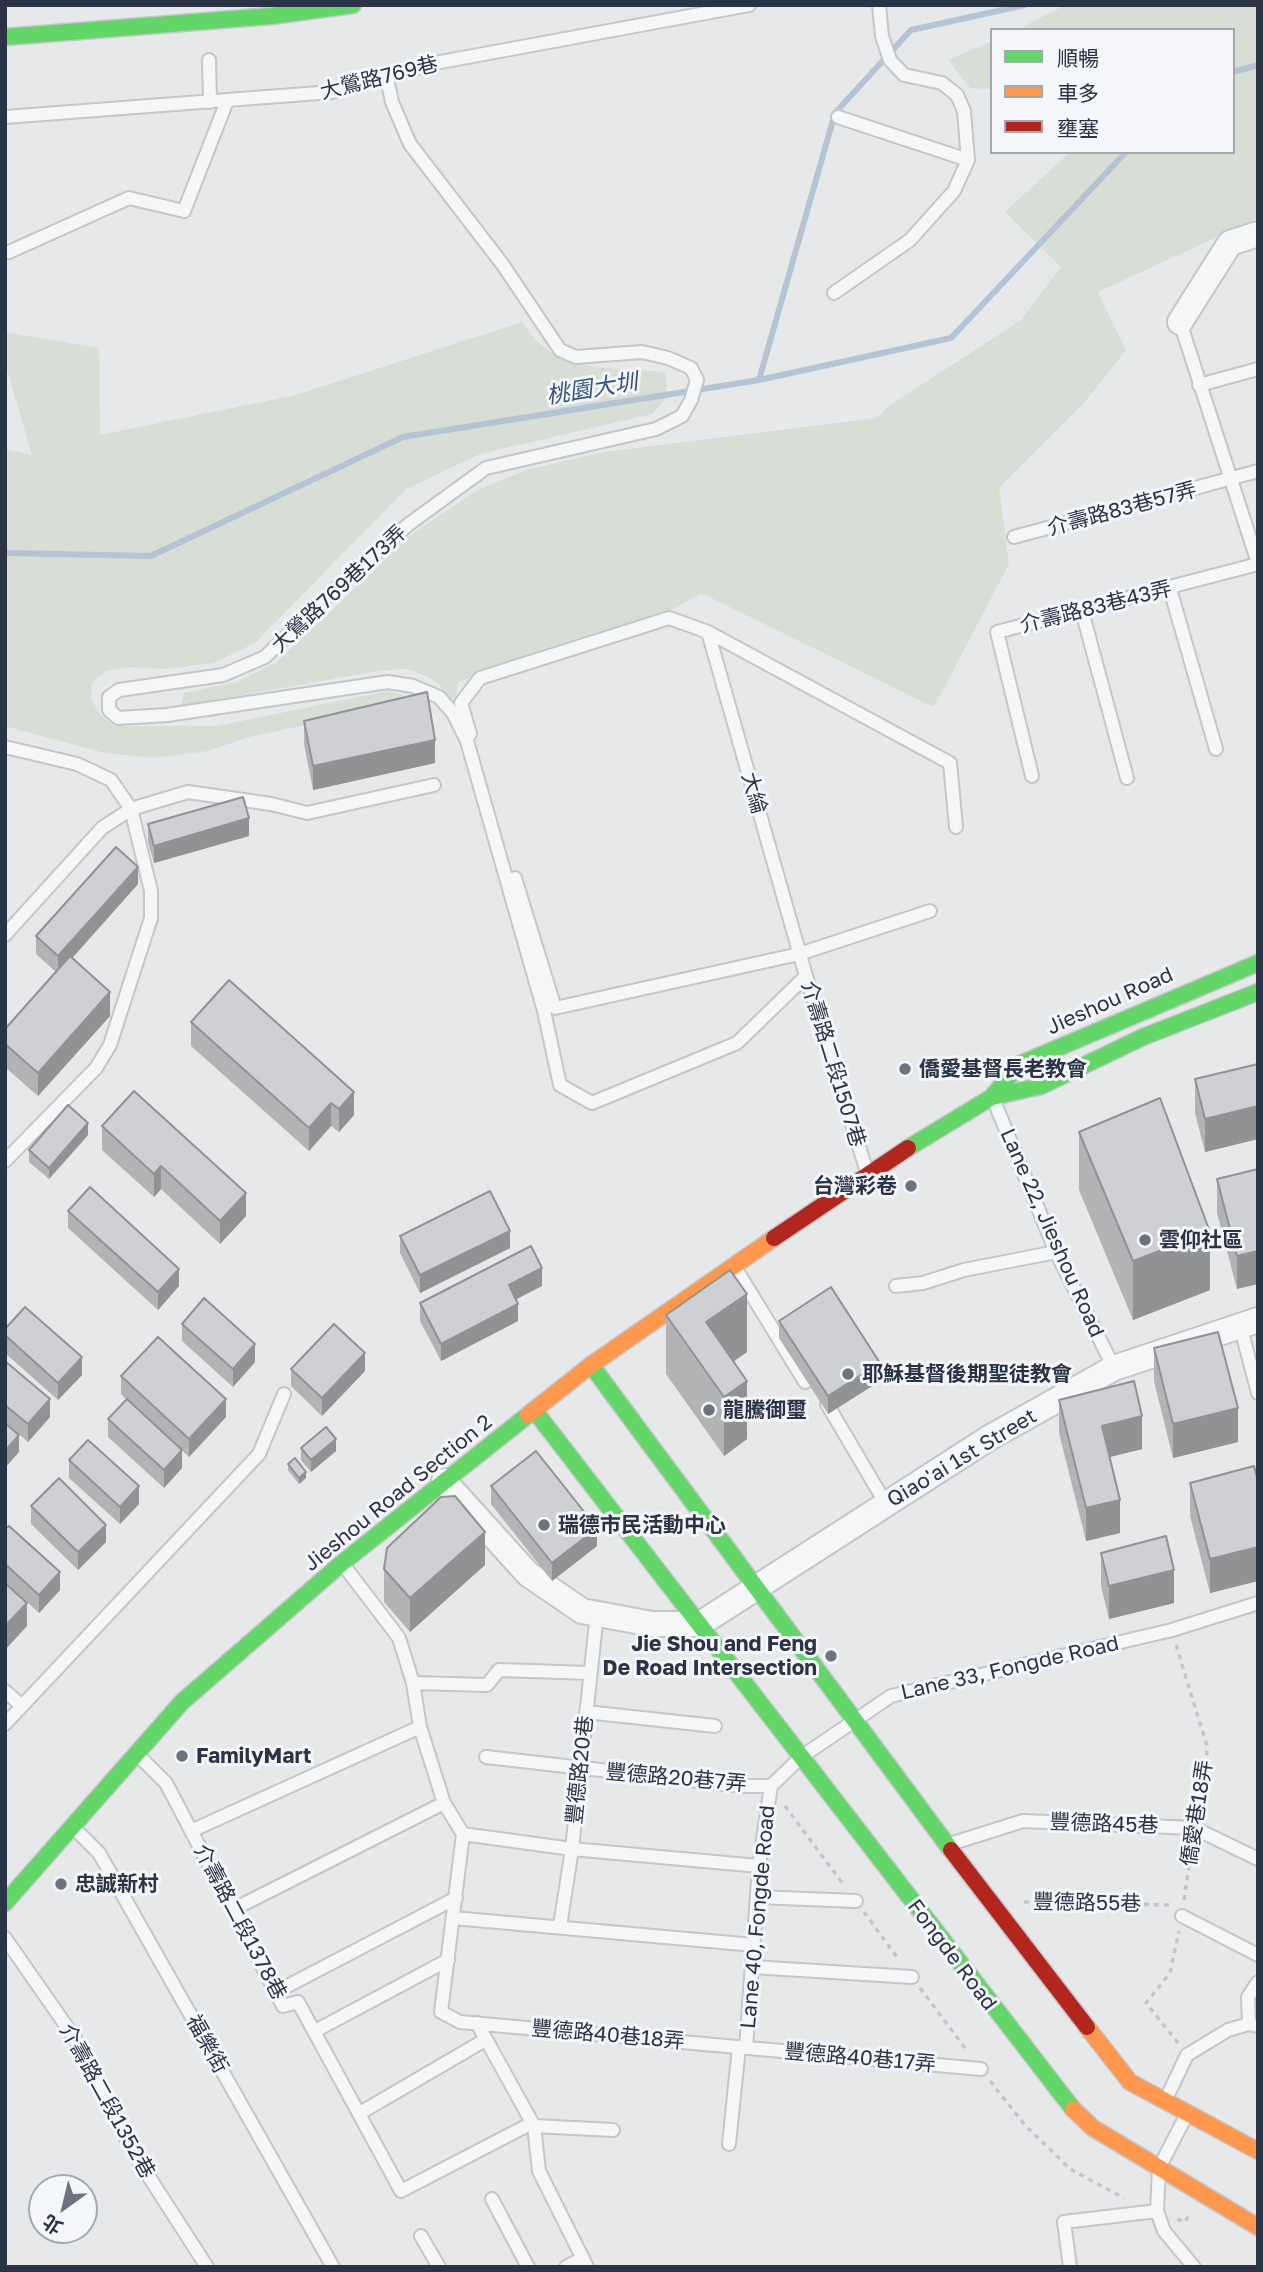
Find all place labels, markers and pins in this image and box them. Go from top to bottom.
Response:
place label: 僑愛基督長老教會 [919,1056,1087,1082]
marker: 僑愛基督長老教會 [897,1061,913,1077]
place label: 台灣彩卷 [813,1173,897,1199]
marker: 台灣彩卷 [903,1178,919,1194]
place label: 雲仰社區 [1159,1227,1243,1253]
marker: 雲仰社區 [1137,1232,1153,1248]
place label: 耶穌基督後期聖徒教會 [862,1361,1072,1387]
marker: 耶穌基督後期聖徒教會 [840,1366,856,1382]
place label: 龍騰御璽 [723,1397,807,1423]
marker: 龍騰御璽 [701,1402,717,1418]
place label: 瑞德市民活動中心 [558,1512,726,1538]
marker: 瑞德市民活動中心 [536,1517,552,1533]
place label: Jie Shou and Feng De Road Intersection [603,1631,817,1681]
marker: Jie Shou and Feng De Road Intersection [823,1648,839,1664]
place label: FamilyMart [196,1743,311,1769]
marker: FamilyMart [174,1748,190,1764]
place label: 忠誠新村 [75,1871,159,1897]
marker: 忠誠新村 [53,1876,69,1892]

